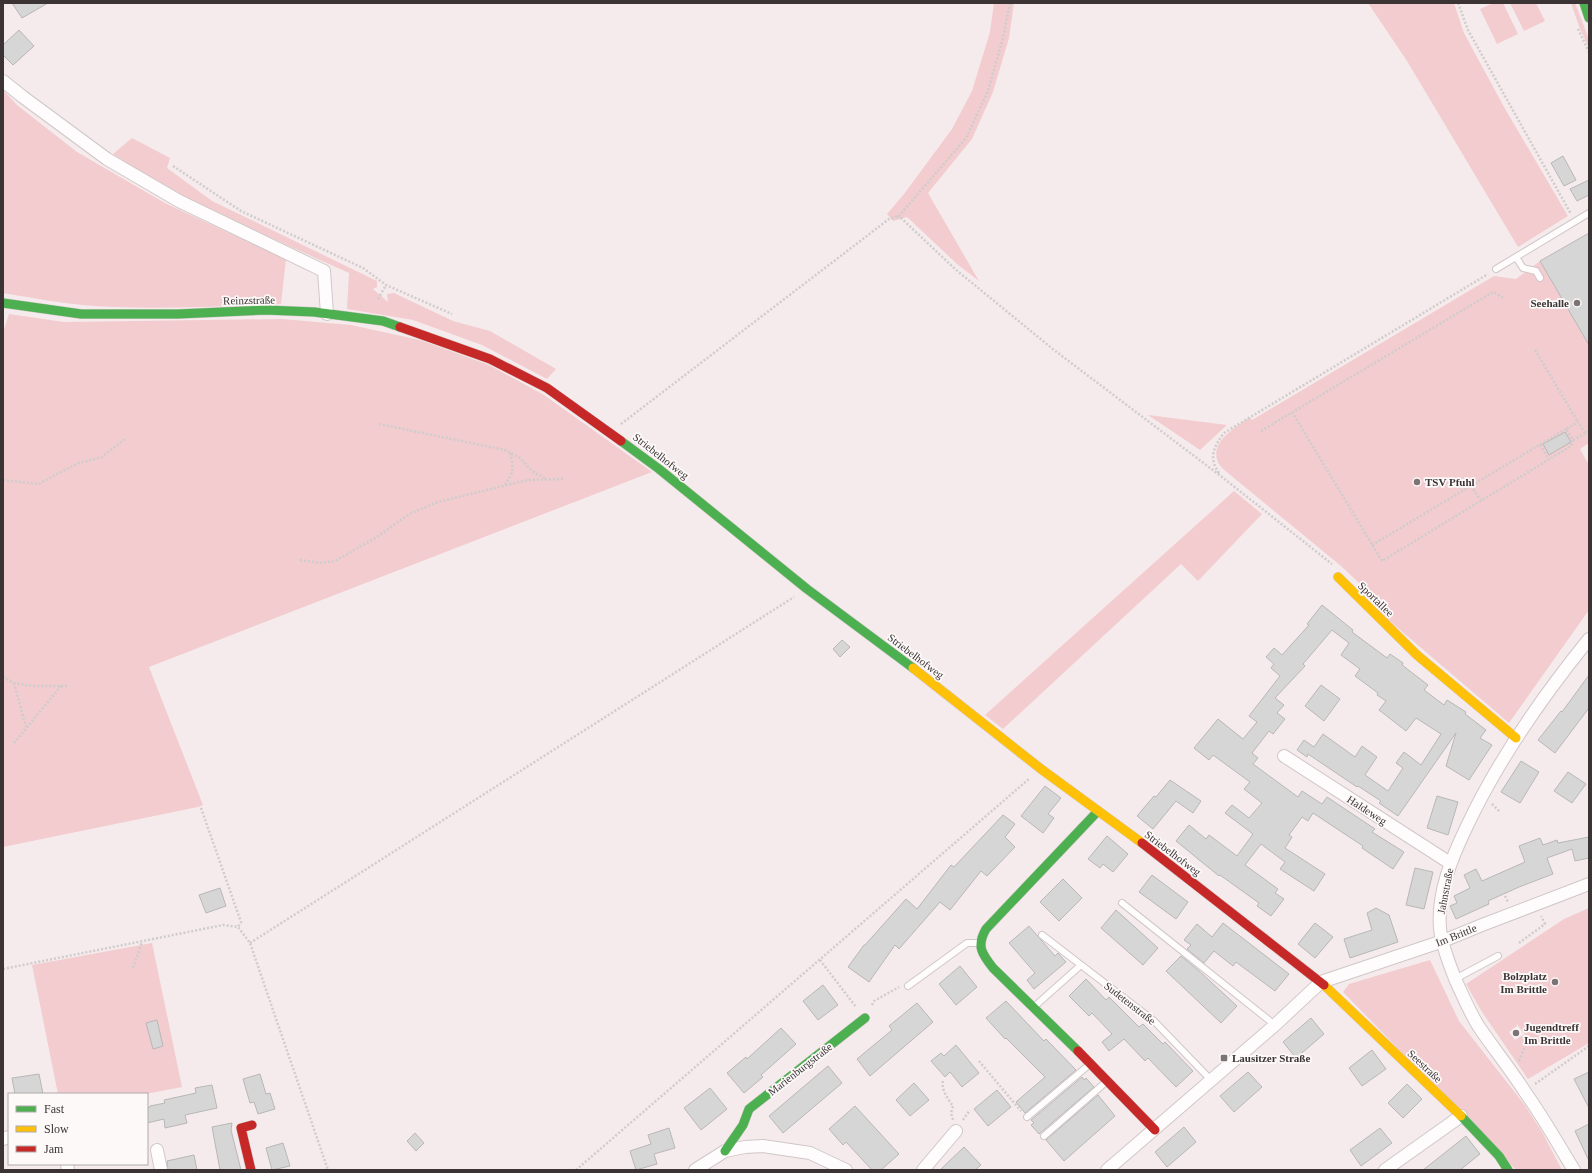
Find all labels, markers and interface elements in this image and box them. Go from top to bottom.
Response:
street label: Reinzstraße [223,294,275,306]
place label: Seehalle [1531,297,1569,309]
marker: Seehalle [1572,298,1582,308]
street label: Striebelhofweg [631,431,692,482]
place label: TSV Pfuhl [1425,476,1475,488]
marker: TSV Pfuhl [1412,477,1422,487]
street label: Sportallee [1356,579,1396,619]
street label: Striebelhofweg [886,631,947,681]
street label: Haldeweg [1345,793,1389,827]
street label: Striebelhofweg [1143,828,1204,878]
street label: Jahnstraße [1435,867,1455,915]
street label: Im Brittle [1434,921,1478,949]
place label: Bolzplatz Im Brittle [1500,970,1547,995]
marker: Bolzplatz Im Brittle [1550,977,1560,987]
street label: Sudetenstraße [1102,979,1158,1027]
place label: Jugendtreff Im Brittle [1524,1021,1579,1046]
marker: Jugendtreff Im Brittle [1511,1028,1521,1038]
street label: Marienburgstraße [766,1040,835,1098]
street label: Seestraße [1405,1047,1445,1085]
place label: Lausitzer Straße [1232,1052,1310,1064]
marker: Lausitzer Straße [1219,1053,1229,1063]
legend [8,1093,148,1165]
text: Fast [44,1102,65,1116]
text: Slow [44,1122,69,1136]
text: Jam [44,1142,64,1156]

